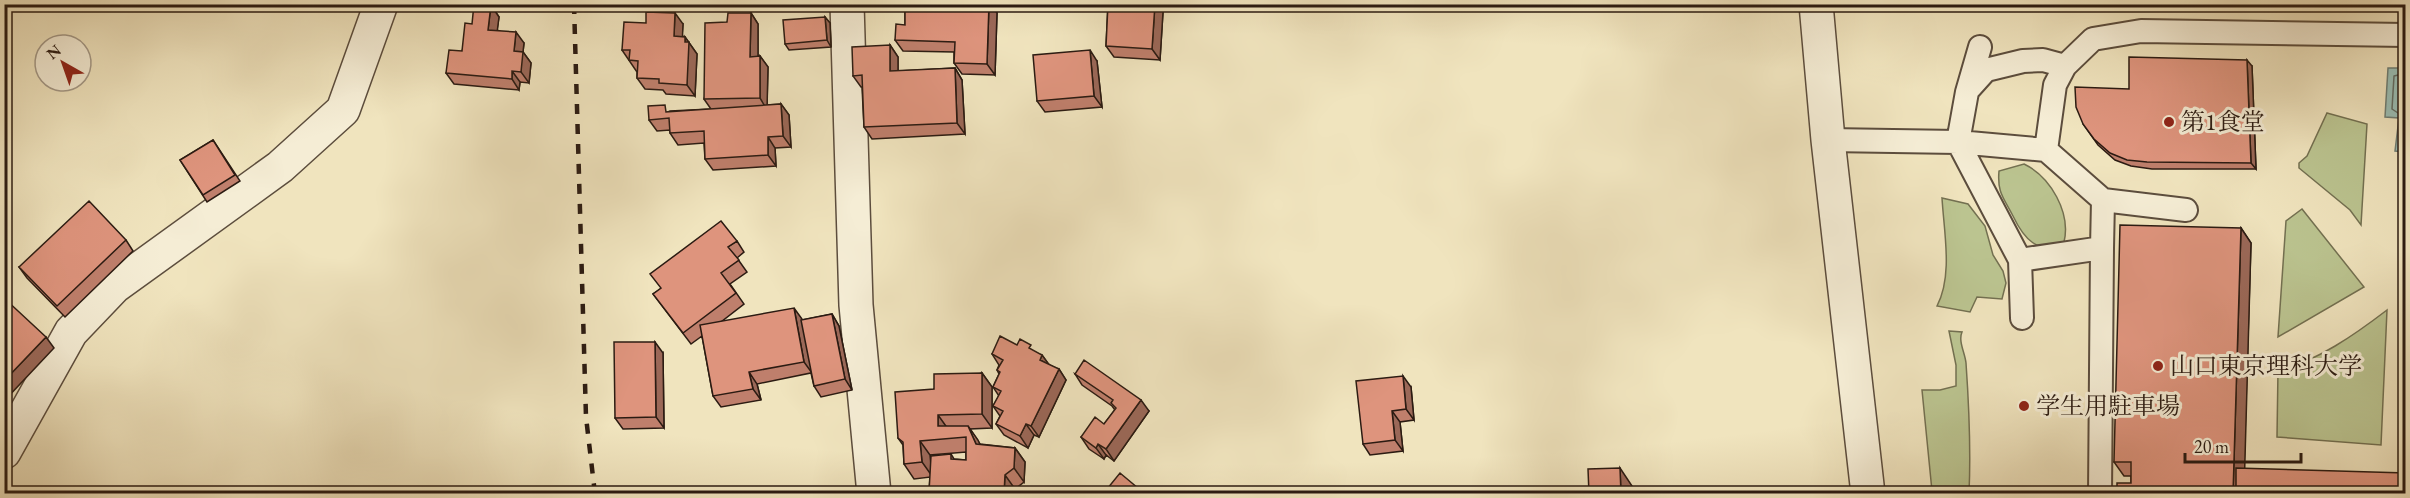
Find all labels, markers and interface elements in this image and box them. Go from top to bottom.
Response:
north arrow [33,33,93,93]
text: N [42,40,65,64]
place label: 第1食堂 [2181,106,2265,137]
marker: 第1食堂 [2162,115,2176,129]
place label: 山口東京理科大学 [2170,350,2362,381]
marker: 山口東京理科大学 [2151,359,2165,373]
place label: 学生用駐車場 [2036,390,2180,421]
marker: 学生用駐車場 [2017,399,2031,413]
scale bar [2185,426,2300,464]
text: 20 m [2194,435,2229,458]

